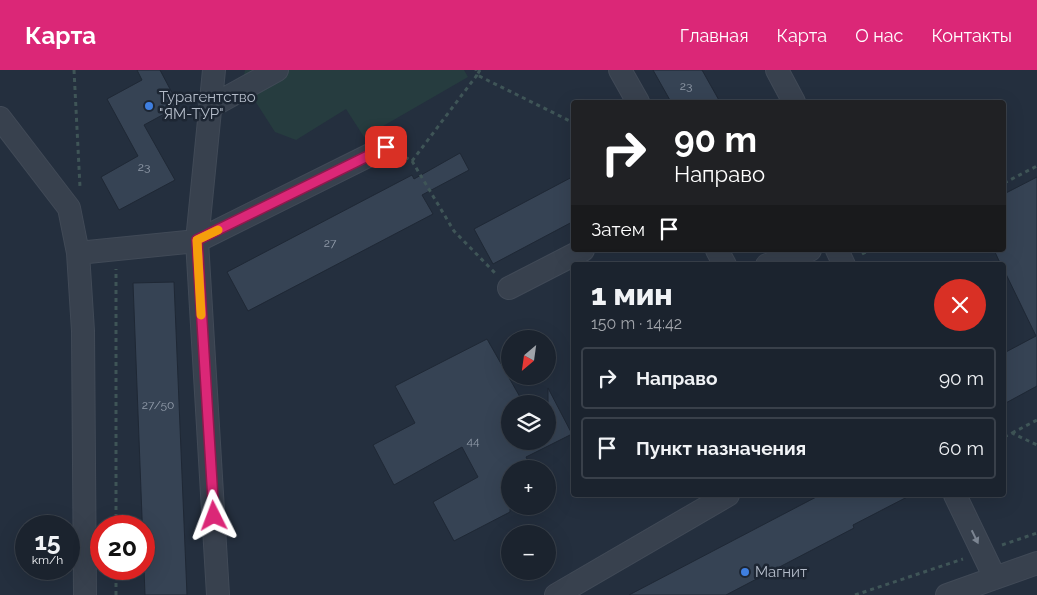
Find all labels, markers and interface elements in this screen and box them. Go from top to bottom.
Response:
text: Карта [25,21,96,50]
text: Главная [680,25,748,46]
text: Карта [776,25,827,46]
text: О нас [855,25,903,46]
text: Контакты [931,25,1012,46]
house number: 23 [680,79,692,93]
place label: Турагентство "ЯМ-ТУР" [159,88,256,123]
marker: Турагентство "ЯМ-ТУР" [143,100,155,112]
text: 90 m [674,119,757,160]
icon: right [591,120,656,185]
pin [365,126,407,168]
icon: arrive [372,133,400,161]
house number: 23 [138,160,150,174]
text: Направо [674,161,765,187]
icon: arrive [655,215,683,243]
text: Затем [591,218,645,240]
house number: 27 [324,236,337,250]
text: 1 мин [591,277,673,312]
button: close [934,279,986,331]
text: 150 m · 14:42 [591,314,682,333]
north arrow [501,330,556,385]
map controls [501,330,556,580]
icon: right [593,364,621,392]
text: Направо [636,367,717,389]
text: 90 m [939,367,984,389]
button: layers [501,395,556,450]
house number: 27/50 [142,398,174,412]
house number: 44 [466,434,480,448]
icon: arrive [593,434,621,462]
text: Пункт назначения [636,437,806,459]
text: 60 m [939,437,984,459]
button: + [501,460,556,515]
position arrow [187,489,239,541]
speed limit sign: 20 [90,515,155,580]
button: − [501,525,556,580]
text: 15 [34,526,61,556]
one-way arrow [971,530,979,544]
text: km/h [32,553,63,567]
place label: Магнит [755,563,807,581]
marker: Магнит [739,566,751,578]

